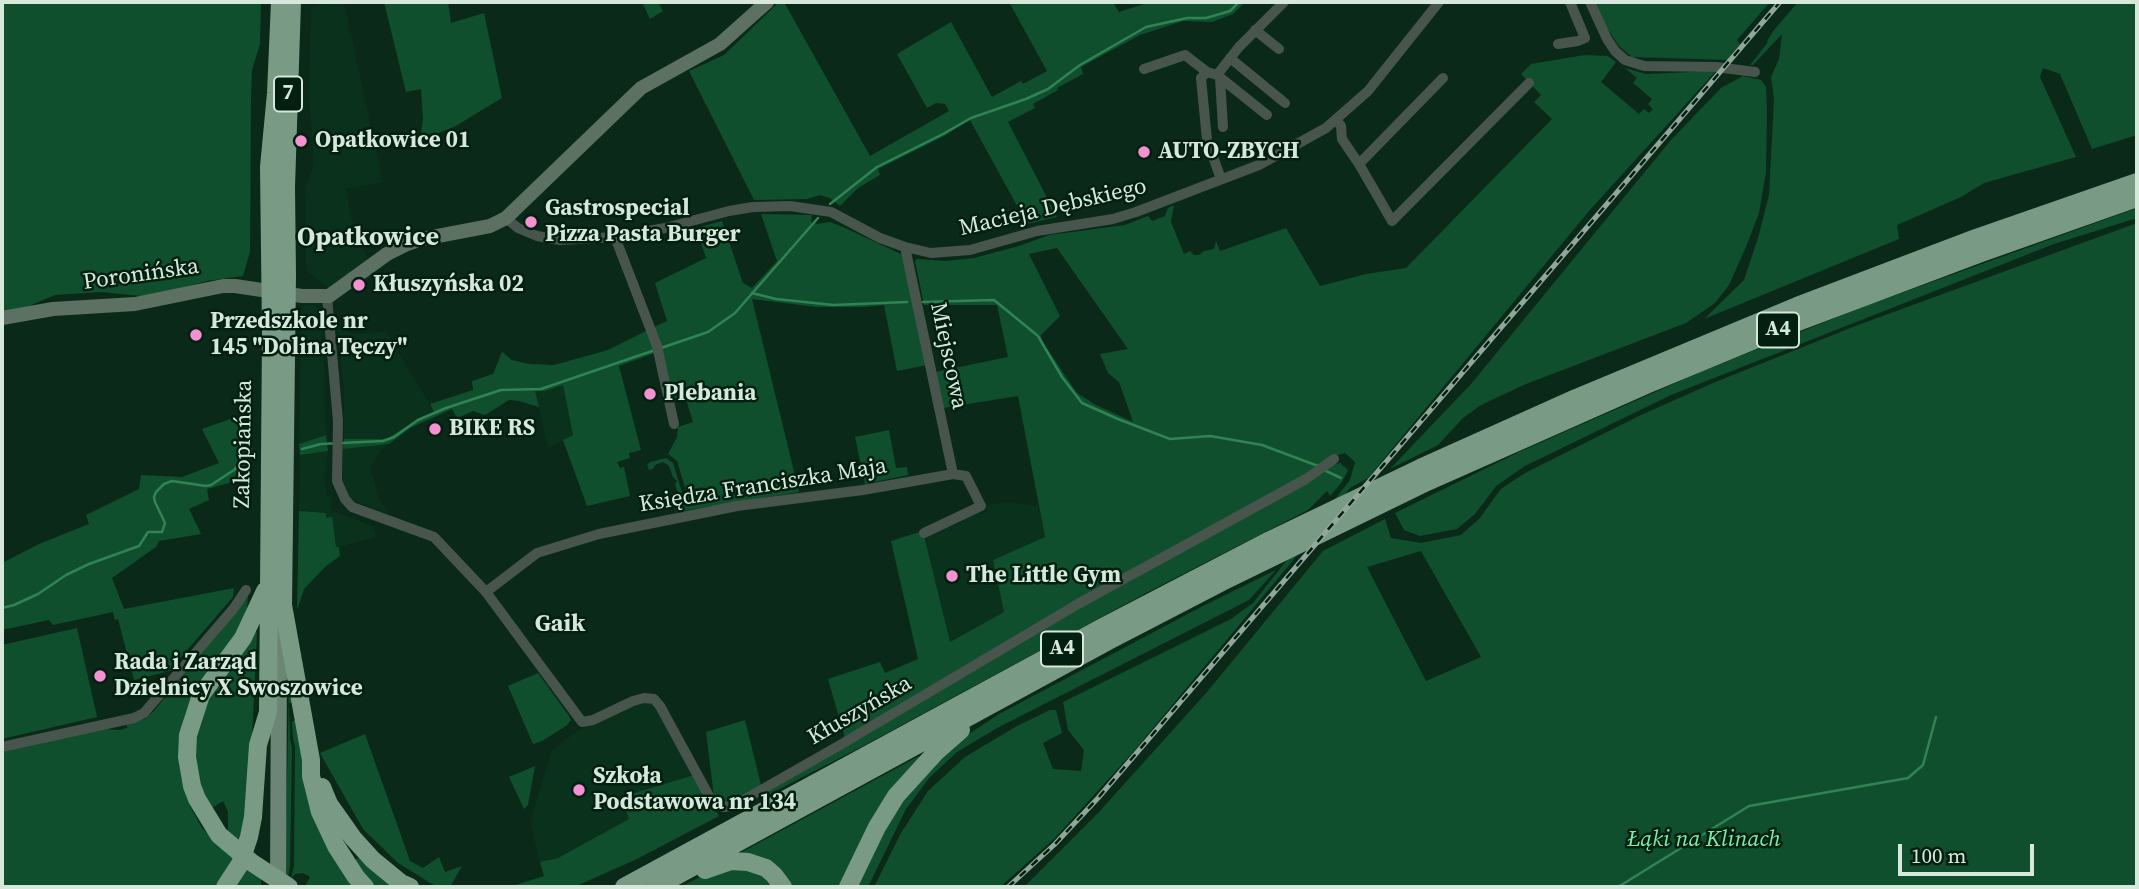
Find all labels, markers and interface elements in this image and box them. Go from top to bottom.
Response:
road number: 7 [274,76,302,112]
place label: Opatkowice 01 [315,127,470,155]
marker: Opatkowice 01 [293,133,309,149]
place label: AUTO-ZBYCH [1158,138,1299,166]
marker: AUTO-ZBYCH [1136,144,1152,160]
street label: Macieja Dębskiego [957,173,1149,243]
place label: Gastrospecial Pizza Pasta Burger [545,195,740,249]
marker: Gastrospecial Pizza Pasta Burger [523,214,539,230]
district label: Opatkowice [297,222,439,254]
street label: Poronińska [81,253,201,297]
place label: Kłuszyńska 02 [373,271,524,299]
marker: Kłuszyńska 02 [351,277,367,293]
street label: Miejscowa [923,300,973,412]
place label: Przedszkole nr 145 "Dolina Tęczy" [210,308,407,362]
road number: A4 [1757,312,1799,348]
marker: Przedszkole nr 145 "Dolina Tęczy" [188,327,204,343]
street label: Zakopiańska [229,379,259,509]
place label: Plebania [664,380,756,408]
marker: Plebania [642,386,658,402]
place label: BIKE RS [449,415,535,443]
marker: BIKE RS [427,421,443,437]
street label: Księdza Franciszka Maja [637,453,889,519]
place label: The Little Gym [966,562,1121,590]
marker: The Little Gym [944,568,960,584]
district label: Gaik [535,611,585,639]
road number: A4 [1041,632,1083,666]
place label: Rada i Zarząd Dzielnicy X Swoszowice [114,649,363,703]
marker: Rada i Zarząd Dzielnicy X Swoszowice [92,668,108,684]
street label: Kłuszyńska [803,670,917,752]
place label: Szkoła Podstawowa nr 134 [593,763,796,817]
marker: Szkoła Podstawowa nr 134 [571,782,587,798]
park label: Łąki na Klinach [1627,826,1781,854]
scale bar [1901,830,2038,874]
text: 100 m [1911,841,1966,870]

